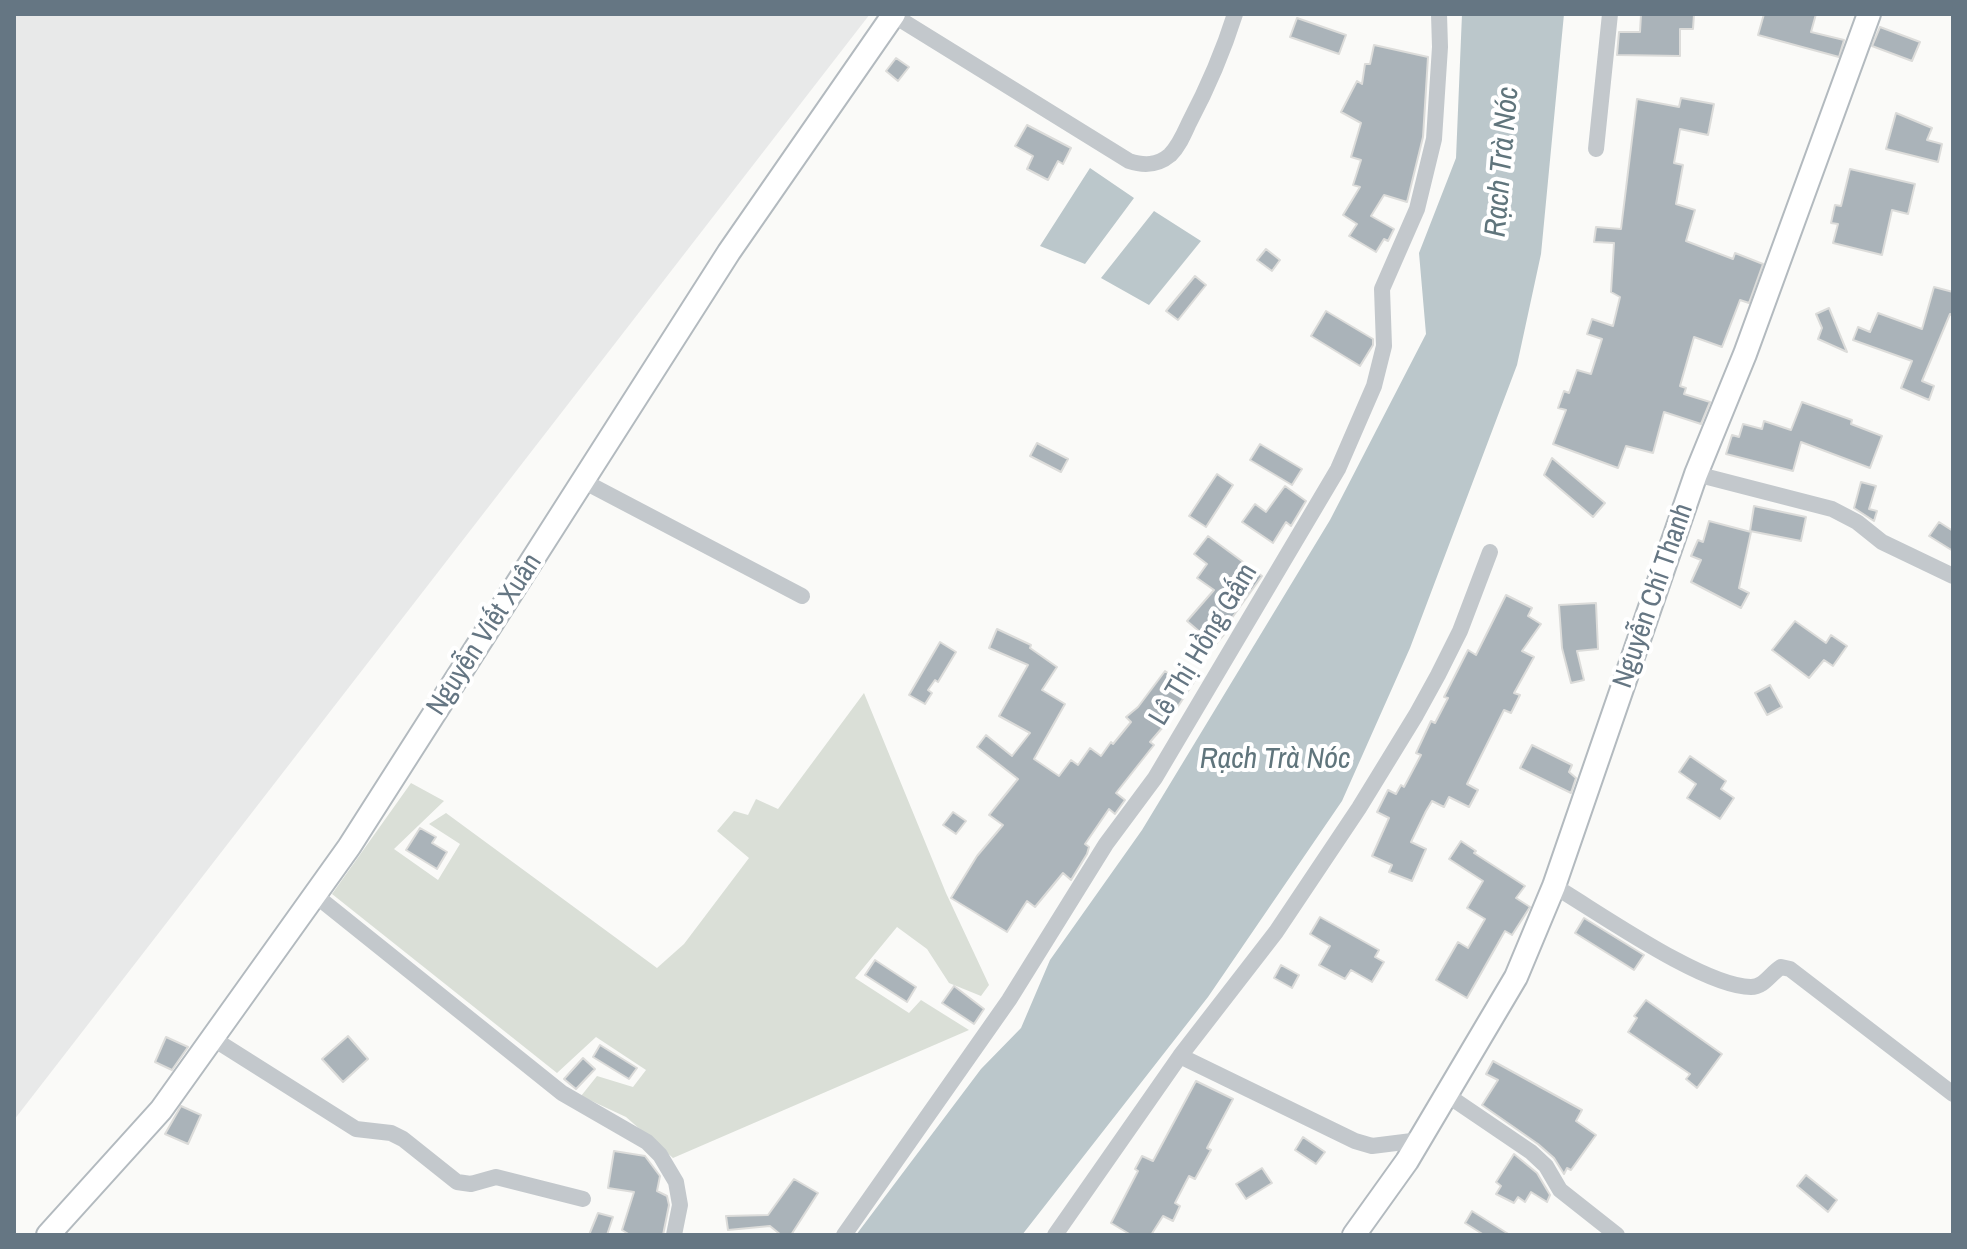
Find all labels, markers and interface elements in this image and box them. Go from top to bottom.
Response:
water label: Rạch Trà Nóc [1479,85,1527,239]
street label: Nguyễn Chí Thanh [1607,499,1701,693]
street label: Nguyễn Viết Xuân [420,548,550,722]
street label: Lê Thị Hồng Gấm [1143,558,1265,732]
water label: Rạch Trà Nóc [1200,742,1350,778]

